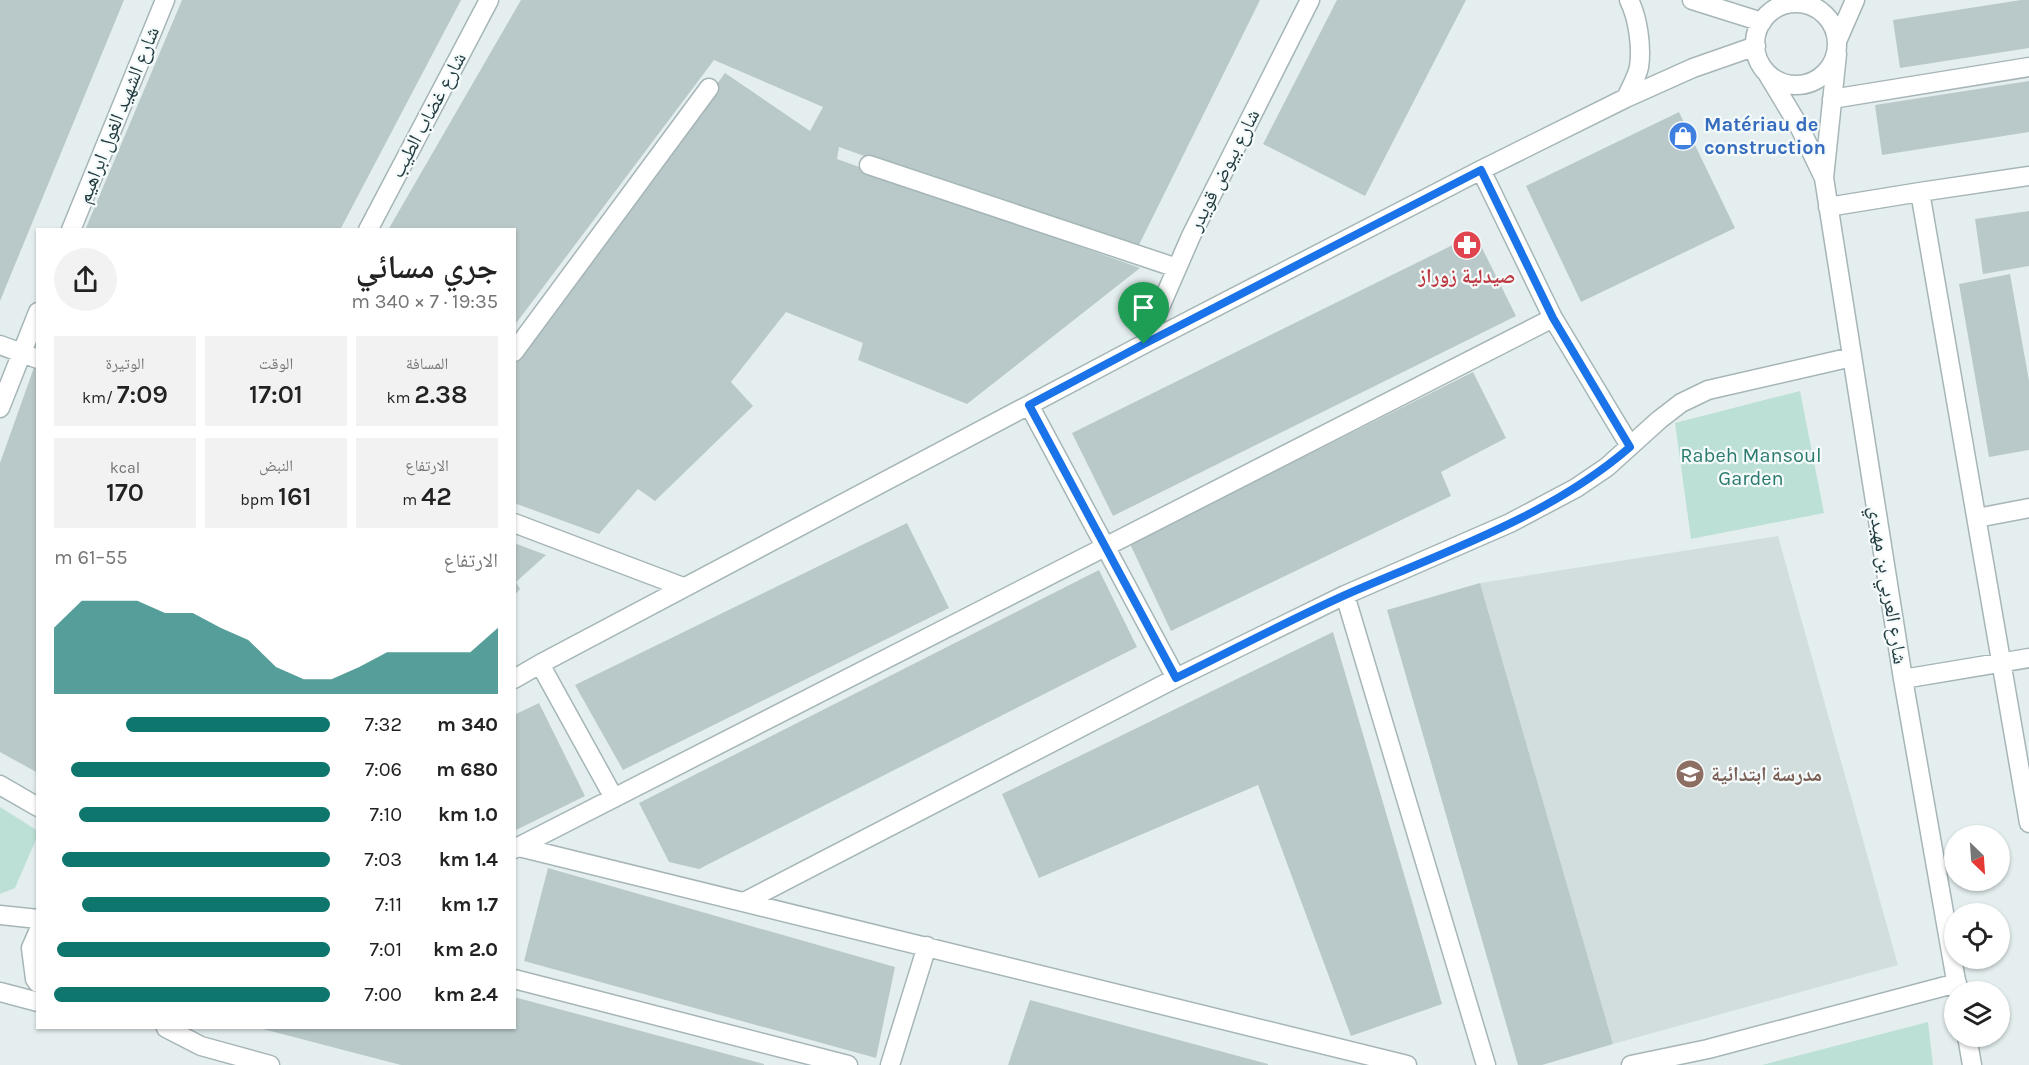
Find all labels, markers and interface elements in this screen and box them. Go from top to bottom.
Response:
street label: شارع الشهيد الغول ابراهيم [72,23,166,207]
street label: شارع غضاب الطيب [385,48,472,182]
street label: شارع بيوض قويدر [1183,105,1265,236]
place label: Matériau de construction [1704,113,1826,159]
shop icon: Matériau de construction [1667,120,1699,152]
pharmacy icon: صيدلية زوراز [1451,229,1483,261]
button: share [54,248,117,311]
text: جري مسائي [356,248,498,286]
place label: صيدلية زوراز [1418,265,1515,288]
pin [1118,282,1169,344]
text: 19:35 · 7 × 340 m [351,290,498,313]
icon: arrive [1127,291,1160,324]
text: الوتيرة [106,354,144,373]
text: الوقت [259,354,293,373]
text: المسافة [406,354,448,373]
text: 7:09 [117,379,168,410]
text: 17:01 [249,379,303,410]
text: 2.38 [414,379,468,410]
text: /km [82,388,117,407]
text: km [386,388,414,407]
park label: Rabeh Mansoul Garden [1680,444,1822,490]
text: النبض [259,456,293,475]
text: الارتفاع [405,456,449,475]
text: kcal [110,458,140,477]
text: 170 [106,477,144,508]
text: 161 [278,481,312,512]
text: 42 [421,481,452,512]
text: bpm [240,490,278,509]
text: m [402,490,421,509]
street label: شارع العربي بن مهيدي [1860,504,1912,666]
text: 55–61 m [54,546,128,569]
text: الارتفاع [443,549,498,572]
text: 7:32 [365,713,402,736]
text: 340 m [437,713,498,736]
text: 7:06 [365,758,402,781]
text: 680 m [436,758,498,781]
school or university icon: مدرسة ابتدائية [1674,758,1706,790]
place label: مدرسة ابتدائية [1711,763,1822,786]
text: 7:10 [370,803,402,826]
text: 1.0 km [438,803,498,826]
north arrow [1944,825,2010,891]
map controls [1944,825,2010,1047]
text: 7:03 [364,848,402,871]
text: 1.4 km [439,848,498,871]
text: 7:11 [375,893,402,916]
text: 1.7 km [441,893,498,916]
button: locate [1944,903,2010,969]
text: 7:01 [370,938,402,961]
text: 2.0 km [433,938,498,961]
button: layers [1944,981,2010,1047]
text: 7:00 [364,983,402,1006]
text: 2.4 km [434,983,498,1006]

